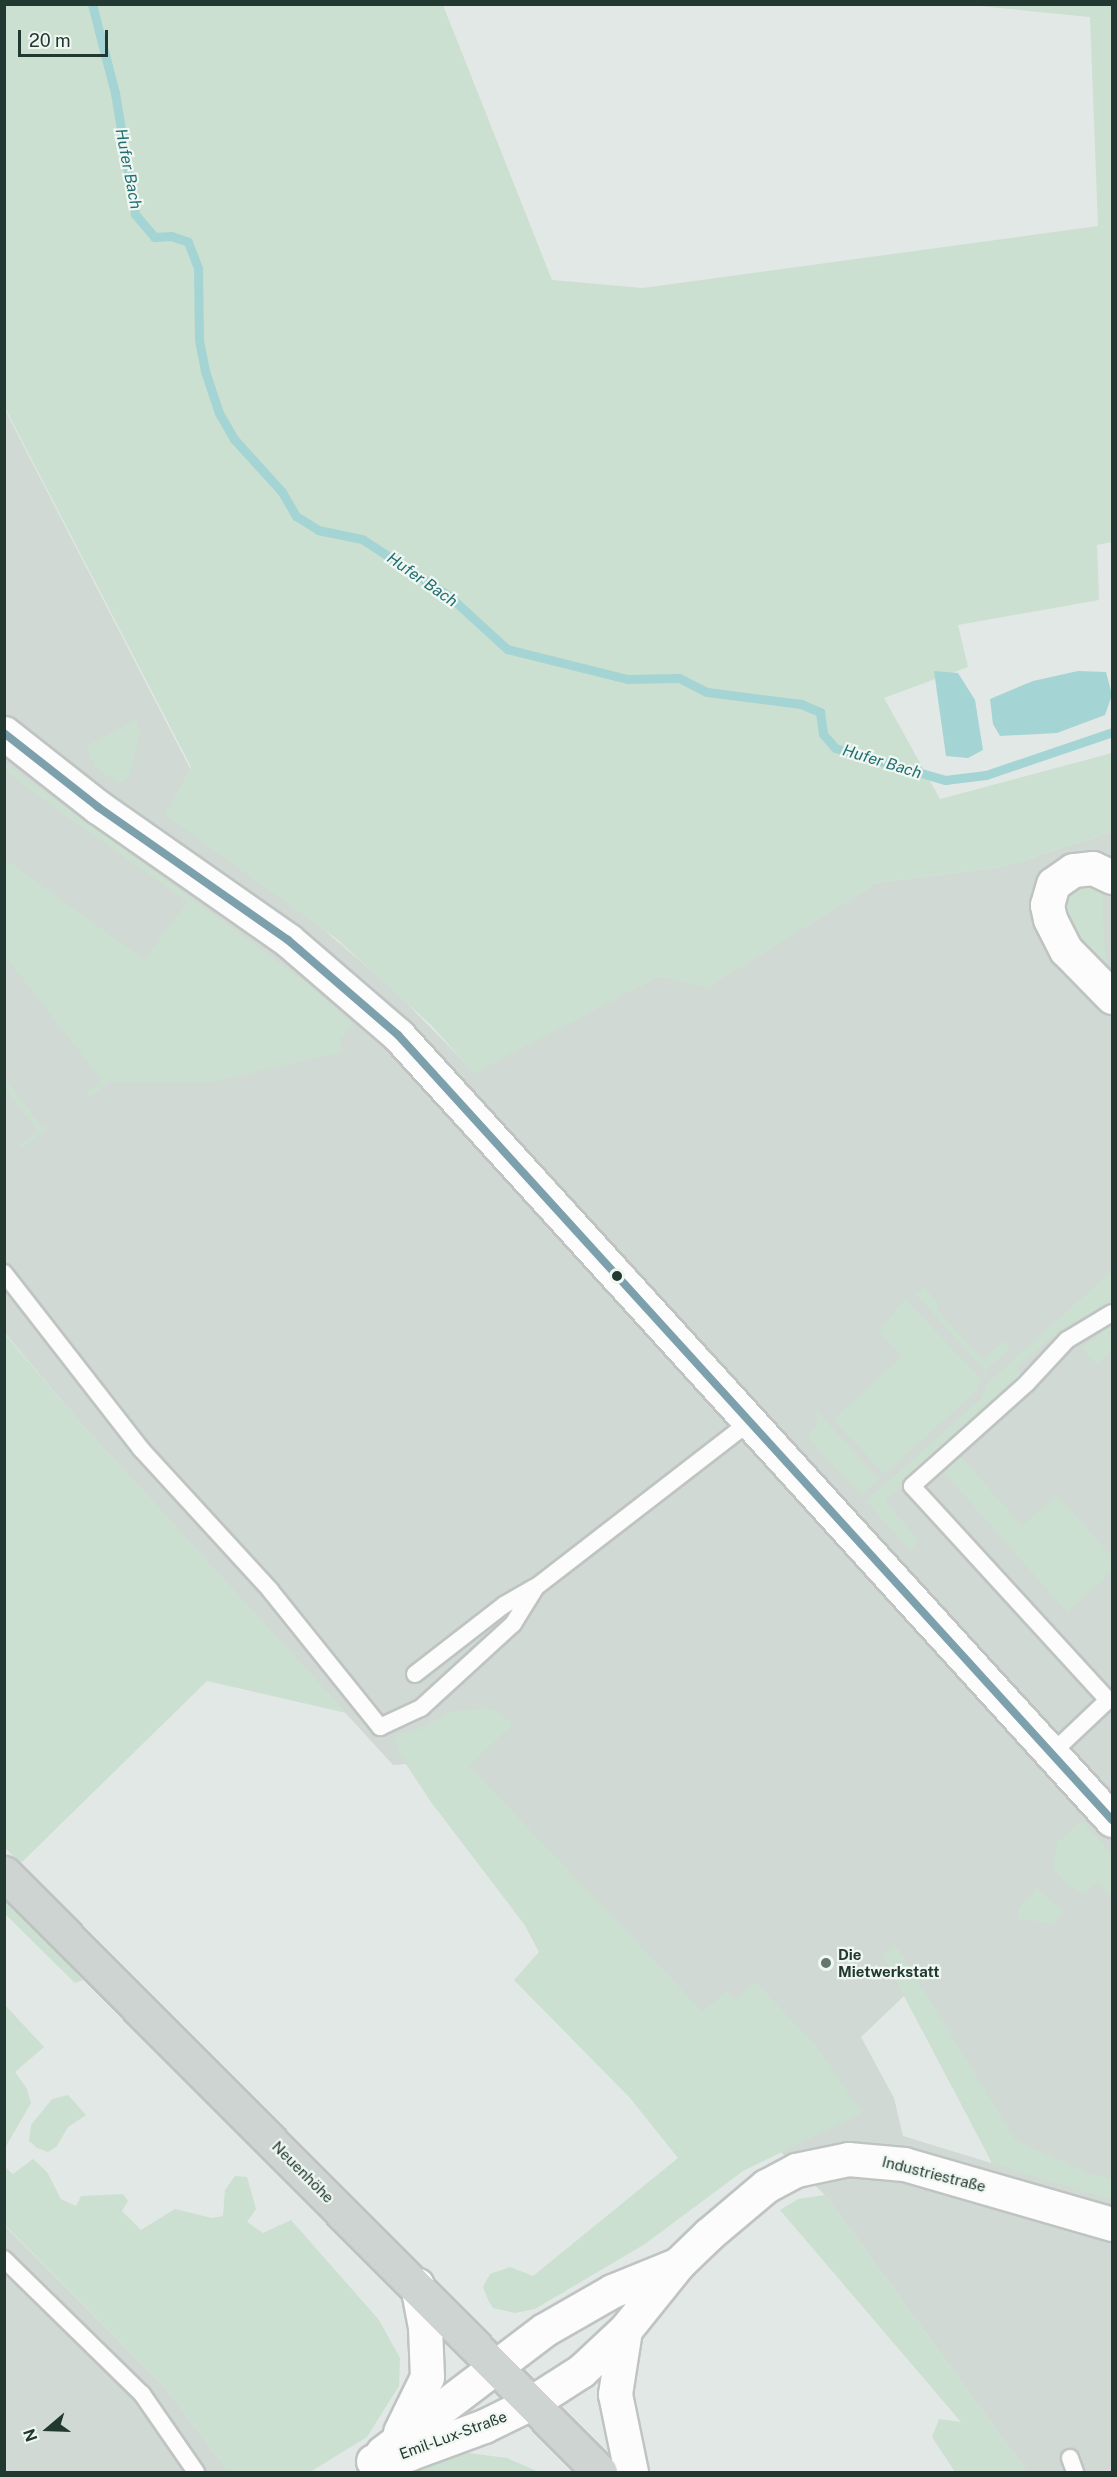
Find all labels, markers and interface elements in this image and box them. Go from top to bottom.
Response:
scale bar [21,18,111,56]
text: 20 m [29,30,71,51]
water label: Hufer Bach [111,127,145,211]
water label: Hufer Bach [383,549,461,611]
water label: Hufer Bach [840,741,924,783]
unlabelled marker [611,1270,623,1282]
place label: Die Mietwerkstatt [838,1945,940,1980]
marker: Die Mietwerkstatt [819,1956,833,1970]
street label: Neuenhöhe [268,2137,338,2207]
street label: Industriestraße [880,2152,988,2196]
north arrow [18,2399,78,2459]
street label: Emil-Lux-Straße [397,2407,509,2463]
text: N [19,2426,42,2444]

